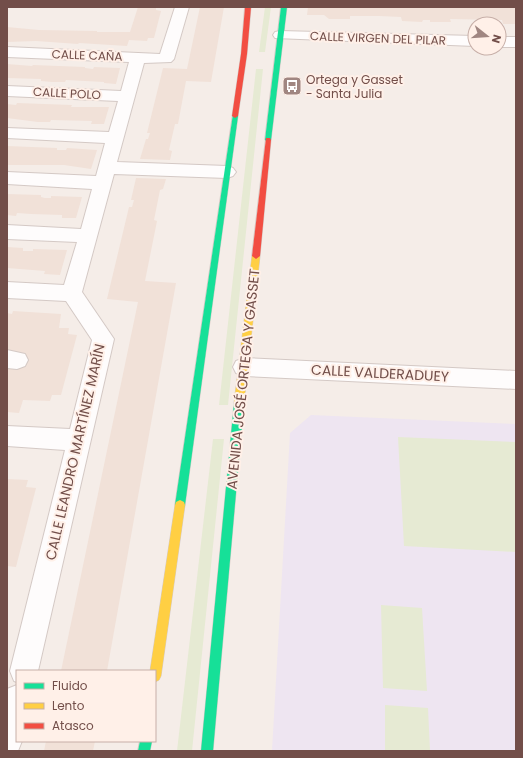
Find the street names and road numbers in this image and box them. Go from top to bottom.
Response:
street label: CALLE VIRGEN DEL PILAR [310,27,446,49]
street label: CALLE CAÑA [51,45,123,65]
street label: CALLE POLO [33,83,101,103]
street label: AVENIDA JOSÉ ORTEGA Y GASSET [221,267,265,490]
street label: CALLE LEANDRO MARTÍNEZ MARÍN [40,342,110,562]
street label: CALLE VALDERADUEY [311,359,449,387]

